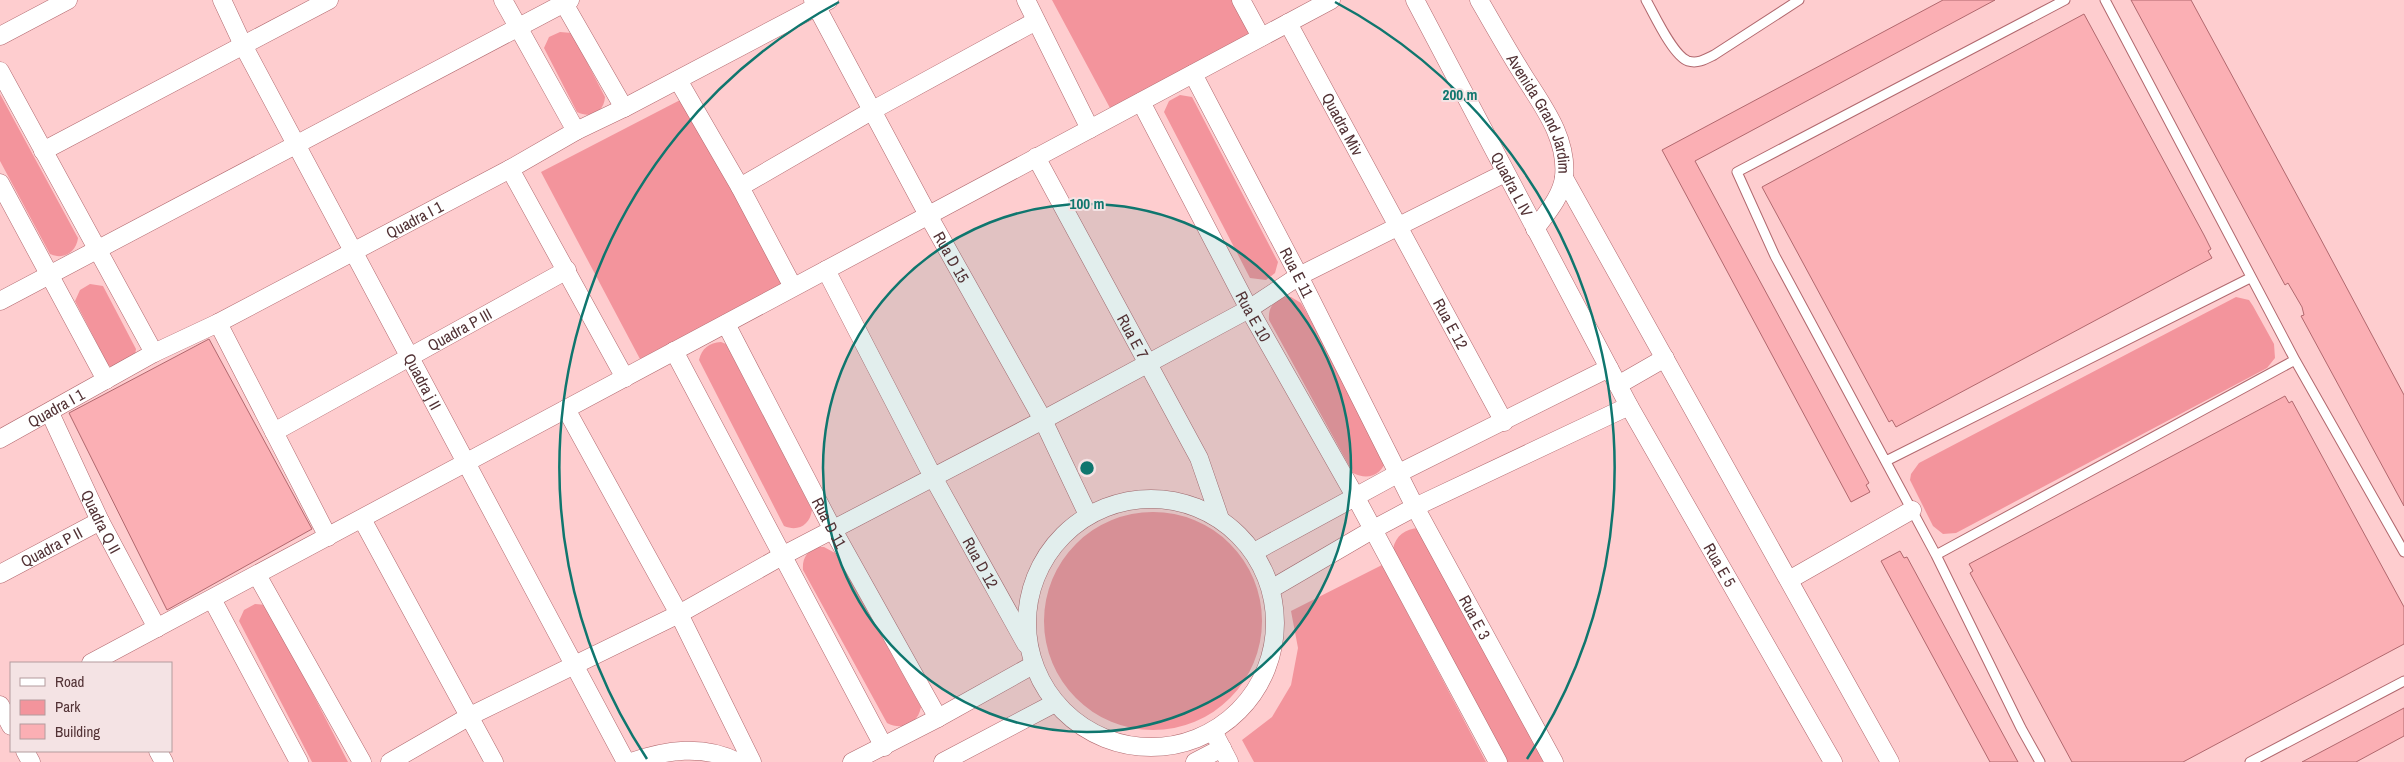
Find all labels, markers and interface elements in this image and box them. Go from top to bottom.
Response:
street label: Avenida Grand Jardim [1501,49,1575,174]
text: 200 m [1443,84,1477,105]
street label: Quadra Miv [1317,89,1369,160]
street label: Quadra L IV [1486,148,1538,220]
text: 100 m [1070,193,1104,214]
street label: Quadra I 1 [382,195,447,244]
street label: Rua D 15 [928,227,975,287]
street label: Rua E 11 [1275,243,1319,302]
street label: Rua E 10 [1231,287,1276,346]
street label: Rua E 12 [1428,294,1474,353]
street label: Quadra P III [423,303,496,356]
street label: Rua E 7 [1112,310,1154,362]
street label: Quadra j II [399,349,447,414]
street label: Quadra I 1 [23,383,89,433]
centre of rings [1078,459,1096,477]
street label: Quadra Q II [76,486,126,557]
street label: Rua D 11 [807,494,852,553]
street label: Quadra P II [17,521,86,572]
street label: Rua D 12 [958,533,1004,592]
street label: Rua E 5 [1699,539,1741,591]
street label: Rua E 3 [1454,591,1496,643]
legend [10,662,172,752]
text: Road [55,671,84,692]
text: Park [55,696,81,717]
text: Building [55,721,100,742]

